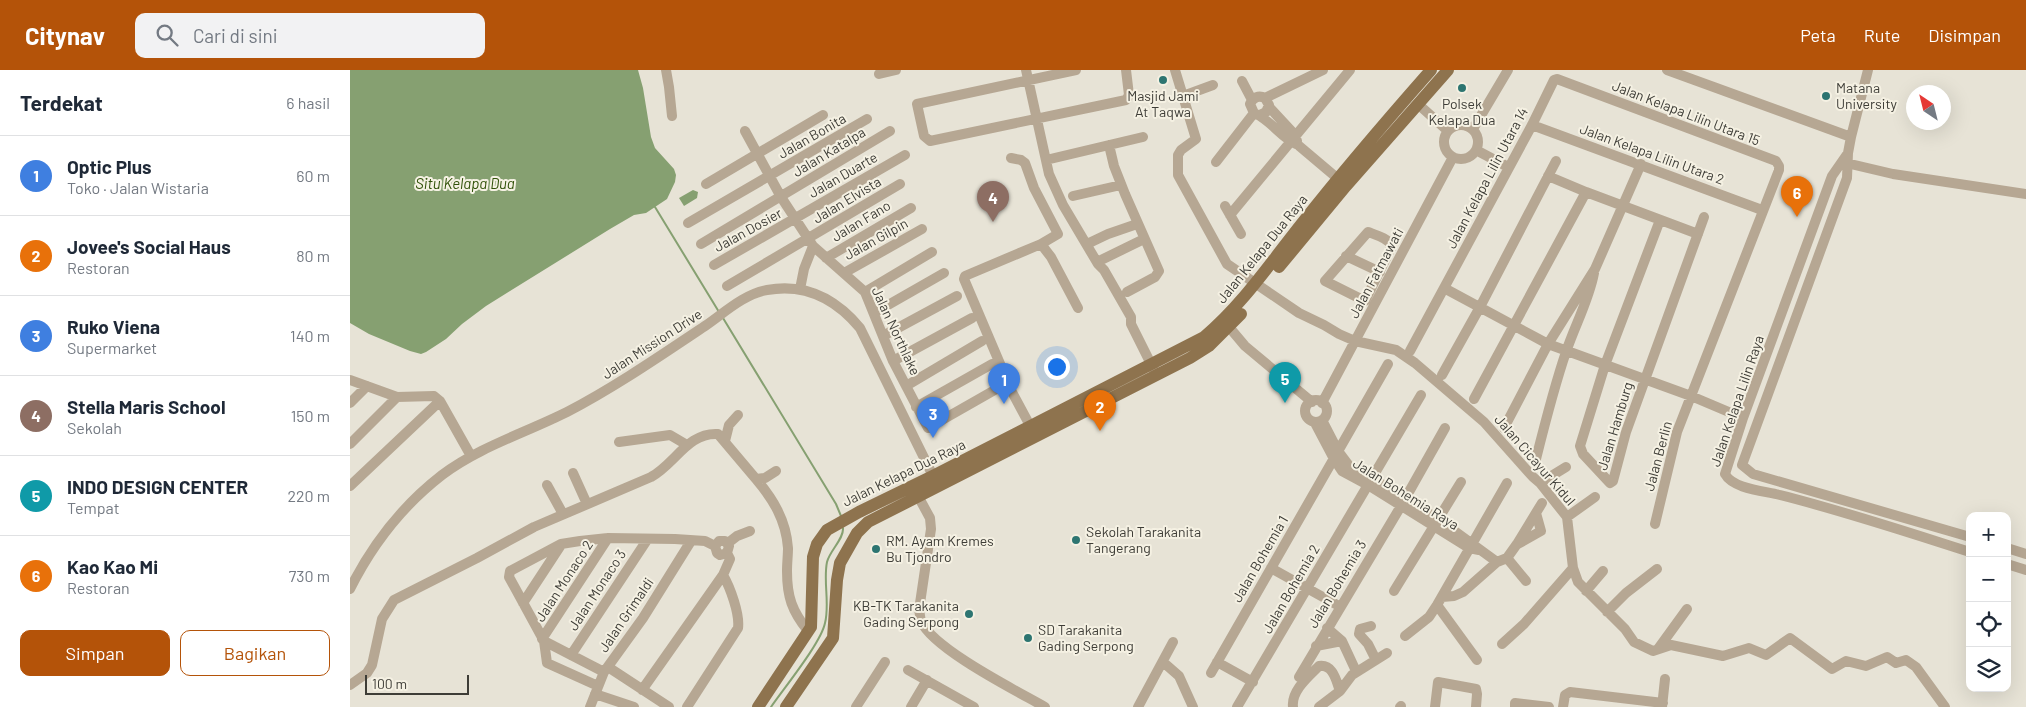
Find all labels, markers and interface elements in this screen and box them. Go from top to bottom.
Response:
search box [135,13,485,58]
text: Citynav [25,21,105,50]
icon: search [153,21,181,49]
text: Cari di sini [193,24,278,47]
text: Peta [1800,24,1836,46]
text: Rute [1864,24,1900,46]
text: Disimpan [1928,24,2001,46]
marker: Masjid Jami At Taqwa [1157,74,1169,86]
street label: Jalan Kelapa Lilin Utara 15 [1610,76,1762,149]
place label: Matana University [1836,79,1898,112]
marker: Polsek Kelapa Dua [1456,82,1468,94]
north arrow [1906,85,1951,130]
place label: Masjid Jami At Taqwa [1127,87,1199,120]
text: Terdekat [20,90,103,115]
marker: Matana University [1820,90,1832,102]
text: 6 hasil [286,93,330,112]
place label: Polsek Kelapa Dua [1429,95,1495,128]
street label: Jalan Kelapa Lilin Utara 14 [1442,104,1531,251]
street label: Jalan Bonita [775,109,849,162]
street label: Jalan Kelapa Lilin Utara 2 [1578,119,1727,188]
street label: Jalan Katalpa [789,123,868,180]
street label: Jalan Duarte [805,148,880,201]
text: Optic Plus [67,155,152,178]
text: 1 [33,166,39,185]
text: 60 m [296,166,330,185]
street label: Jalan Elvista [809,172,884,227]
water label: Situ Kelapa Dua [415,174,515,192]
pin: 6 [1781,176,1813,217]
text: Toko · Jalan Wistaria [67,178,209,197]
pin: 4 [977,181,1009,222]
street label: Jalan Kelapa Dua Raya [1213,191,1311,306]
street label: Jalan Fano [828,196,893,245]
street label: Jalan Dosier [711,204,785,255]
street label: Jalan Gilpin [841,214,911,263]
street label: Jalan Fatmawati [1345,225,1407,321]
text: Jovee's Social Haus [67,235,231,258]
text: 2 [32,246,40,265]
text: 80 m [296,246,330,265]
text: Restoran [67,258,130,277]
street label: Jalan Northlake [869,284,924,378]
street label: Jalan Mission Drive [599,305,705,382]
text: Ruko Viena [67,315,160,338]
text: 3 [32,326,40,345]
text: 140 m [290,326,330,345]
street label: Jalan Kelapa Lilin Raya [1706,333,1767,469]
text: Supermarket [67,338,157,357]
your location [1044,354,1070,380]
pin: 5 [1269,362,1301,403]
pin: 1 [988,363,1020,404]
street label: Jalan Hamburg [1593,380,1636,472]
pin: 2 [1084,390,1116,431]
text: Stella Maris School [67,395,226,418]
pin: 3 [917,397,949,438]
text: 4 [31,406,41,425]
text: 150 m [291,406,330,425]
street label: Jalan Cicayur Kidul [1491,411,1579,509]
text: Sekolah [67,418,122,437]
street label: Jalan Berlin [1640,419,1675,493]
street label: Jalan Kelapa Dua Raya [839,435,968,510]
street label: Jalan Bohemia Raya [1350,454,1462,533]
text: INDO DESIGN CENTER [67,475,248,498]
text: 5 [32,486,40,505]
text: 220 m [287,486,330,505]
text: Tempat [67,498,120,517]
street label: Jalan Bohemia 1 [1228,512,1291,605]
map controls [1966,512,2011,692]
button: + [1966,512,2011,557]
place label: Sekolah Tarakanita Tangerang [1086,523,1201,556]
place label: RM. Ayam Kremes Bu Tjondro [886,532,994,565]
marker: Sekolah Tarakanita Tangerang [1070,534,1082,546]
street label: Jalan Monaco 2 [531,537,596,625]
street label: Jalan Bohemia 3 [1304,537,1370,631]
street label: Jalan Bohemia 2 [1258,541,1323,636]
marker: RM. Ayam Kremes Bu Tjondro [870,543,882,555]
street label: Jalan Monaco 3 [564,546,629,633]
text: Kao Kao Mi [67,555,158,578]
button: − [1966,557,2011,602]
text: 6 [32,566,40,585]
text: 730 m [289,566,330,585]
street label: Jalan Grimaldi [594,574,657,655]
text: Restoran [67,578,130,597]
place label: KB-TK Tarakanita Gading Serpong [853,597,959,630]
button: locate [1966,602,2011,647]
marker: KB-TK Tarakanita Gading Serpong [963,608,975,620]
place label: SD Tarakanita Gading Serpong [1038,621,1134,654]
button: Simpan [20,630,170,676]
button: Bagikan [180,630,330,676]
marker: SD Tarakanita Gading Serpong [1022,632,1034,644]
button: layers [1966,647,2011,692]
scale bar [365,672,469,695]
text: 100 m [372,675,407,692]

